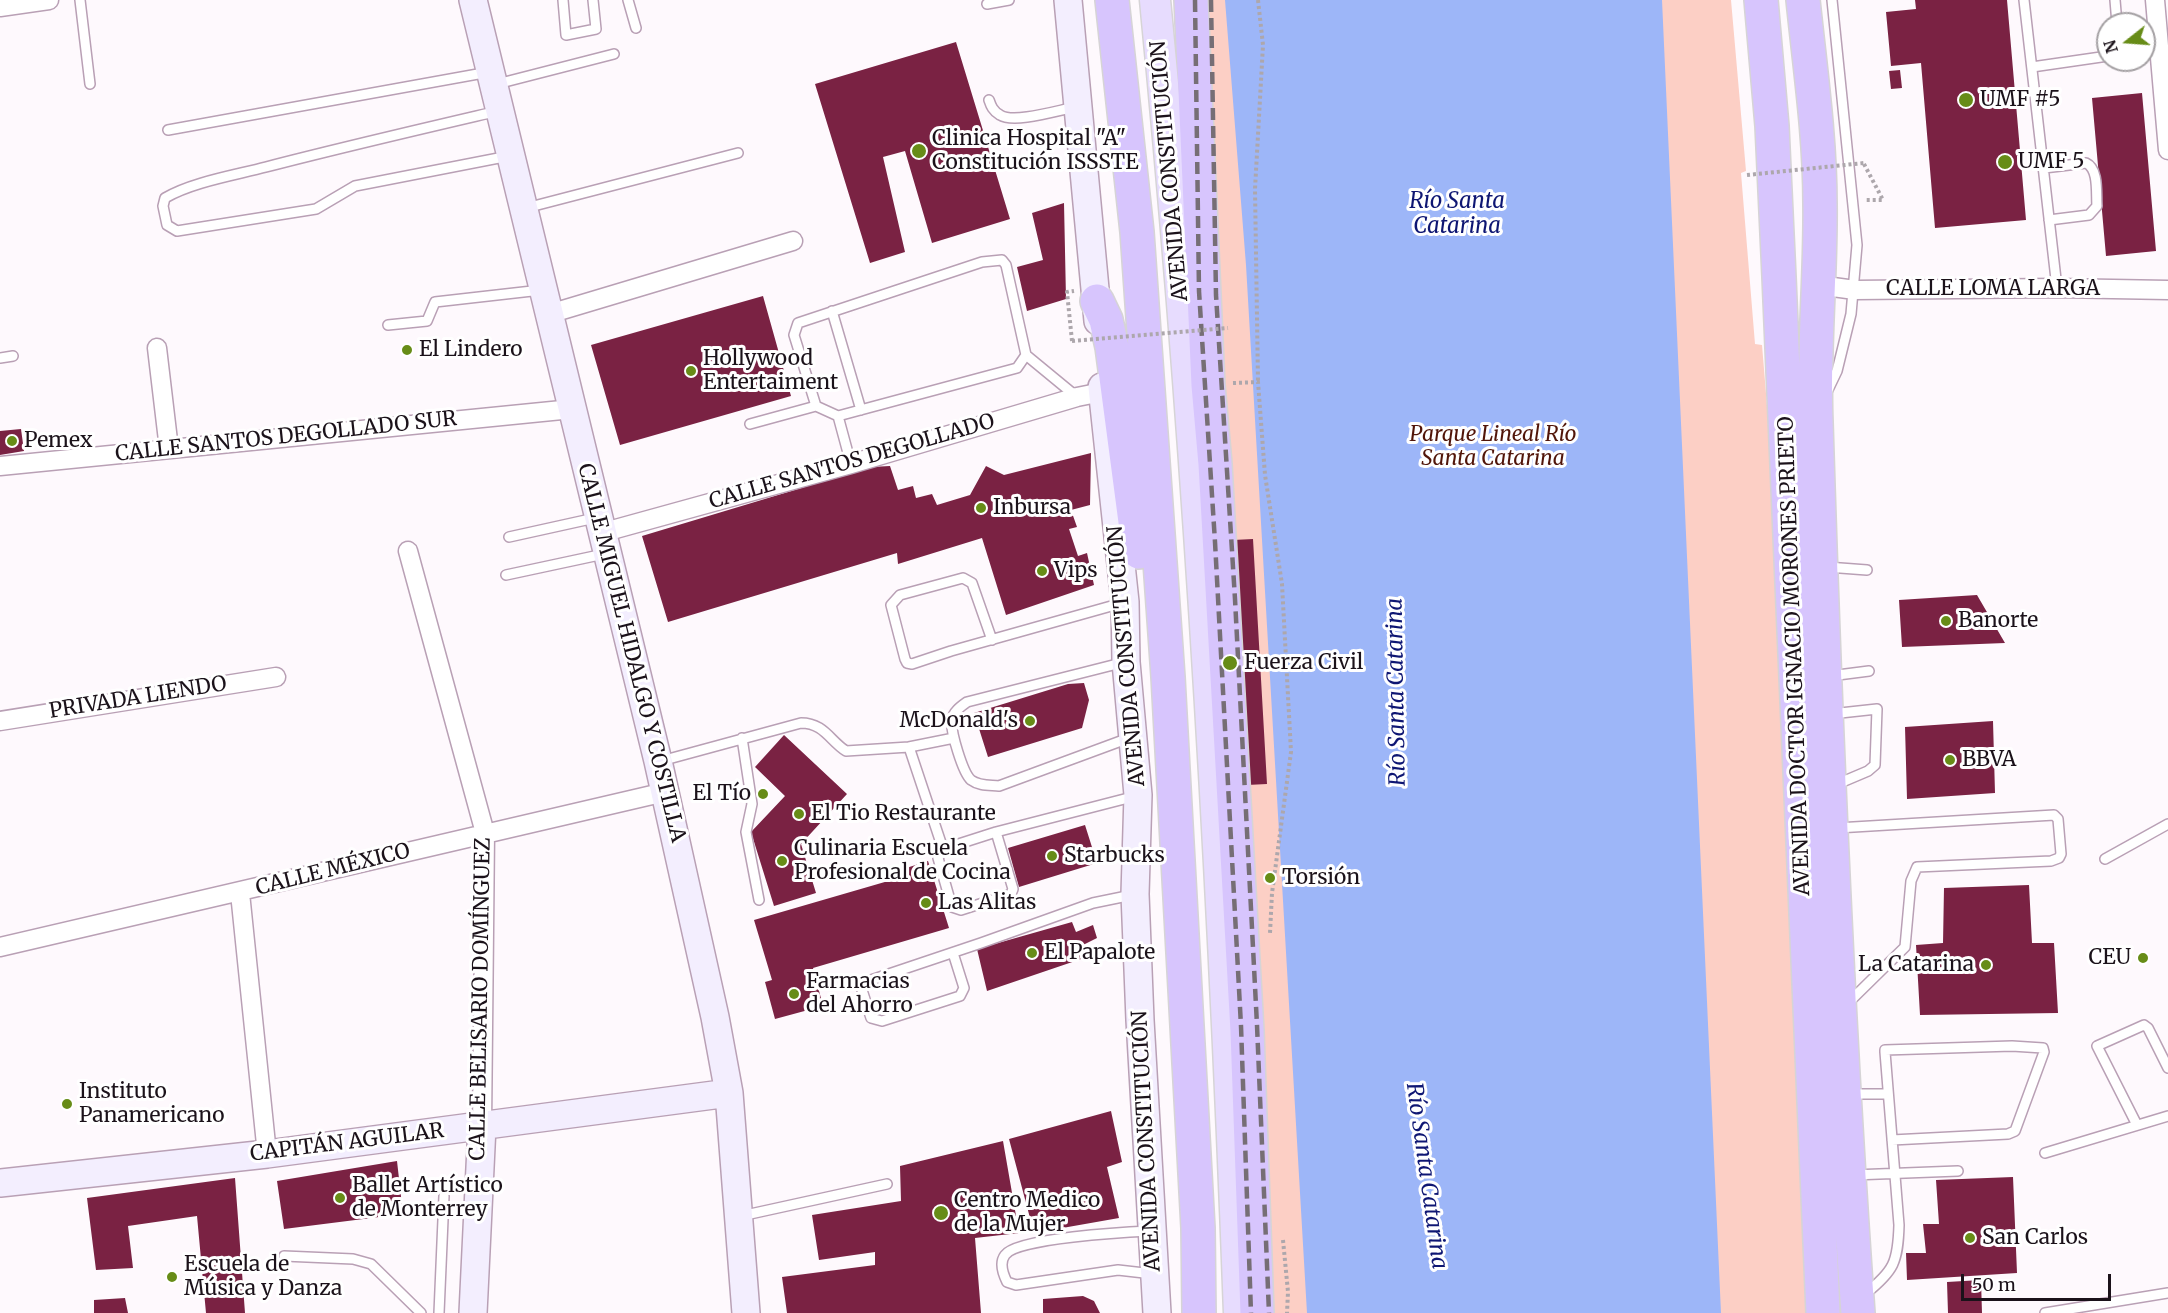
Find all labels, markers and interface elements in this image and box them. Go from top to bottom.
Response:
north arrow [2096,12,2156,72]
text: N [2099,38,2122,56]
street label: AVENIDA CONSTITUCIÓN [1146,40,1194,302]
place label: UMF #5 [1980,87,2061,113]
marker: UMF #5 [1957,91,1975,109]
place label: Clinica Hospital "A" Constitución ISSSTE [932,126,1138,176]
marker: Clinica Hospital "A" Constitución ISSSTE [910,142,928,160]
place label: UMF 5 [2018,149,2084,175]
marker: UMF 5 [1996,153,2014,171]
water label: Río Santa Catarina [1409,189,1505,240]
street label: CALLE LOMA LARGA [1886,276,2100,302]
place label: El Lindero [419,337,523,363]
marker: El Lindero [400,343,414,357]
place label: Hollywood Entertaiment [703,346,838,396]
marker: Hollywood Entertaiment [684,364,698,378]
street label: CALLE SANTOS DEGOLLADO SUR [114,407,458,467]
street label: CALLE SANTOS DEGOLLADO [706,409,998,515]
street label: AVENIDA DOCTOR IGNACIO MORONES PRIETO [1774,416,1816,896]
park label: Parque Lineal Río Santa Catarina [1409,422,1577,472]
place label: Pemex [24,428,92,454]
marker: Pemex [5,434,19,448]
street label: CALLE MIGUEL HIDALGO Y COSTILLA [572,461,690,845]
place label: Inbursa [993,495,1071,521]
marker: Inbursa [974,501,988,515]
street label: AVENIDA CONSTITUCIÓN [1103,525,1151,787]
place label: Vips [1054,558,1098,584]
marker: Vips [1035,564,1049,578]
water label: Río Santa Catarina [1382,598,1412,786]
place label: Banorte [1958,608,2038,634]
marker: Banorte [1939,614,1953,628]
place label: Fuerza Civil [1244,650,1363,676]
marker: Fuerza Civil [1221,654,1239,672]
street label: PRIVADA LIENDO [47,672,229,724]
place label: McDonald's [899,708,1018,734]
marker: McDonald's [1023,714,1037,728]
place label: BBVA [1962,747,2016,773]
marker: BBVA [1943,753,1957,767]
place label: El Tío [692,781,751,807]
marker: El Tío [756,787,770,801]
place label: El Tio Restaurante [811,801,996,827]
marker: El Tio Restaurante [792,807,806,821]
place label: Culinaria Escuela Profesional de Cocina [794,836,1011,886]
street label: CALLE BELISARIO DOMÍNGUEZ [466,837,496,1161]
street label: CALLE MÉXICO [253,839,413,901]
place label: Starbucks [1064,843,1165,869]
marker: Starbucks [1045,849,1059,863]
marker: Culinaria Escuela Profesional de Cocina [775,854,789,868]
place label: Torsión [1282,865,1360,891]
marker: Torsión [1263,871,1277,885]
place label: Las Alitas [938,890,1036,916]
marker: Las Alitas [919,896,933,910]
place label: El Papalote [1044,940,1155,966]
place label: CEU [2089,945,2131,971]
marker: El Papalote [1025,946,1039,960]
marker: CEU [2136,951,2150,965]
place label: La Catarina [1858,952,1974,978]
marker: La Catarina [1979,958,1993,972]
place label: Farmacias del Ahorro [806,969,913,1019]
marker: Farmacias del Ahorro [787,987,801,1001]
street label: AVENIDA CONSTITUCIÓN [1128,1010,1166,1272]
place label: Instituto Panamericano [79,1079,225,1129]
water label: Río Santa Catarina [1400,1081,1452,1271]
marker: Instituto Panamericano [60,1097,74,1111]
street label: CAPITÁN AGUILAR [249,1119,445,1167]
place label: Ballet Artístico de Monterrey [352,1173,503,1223]
place label: Centro Medico de la Mujer [954,1188,1100,1238]
marker: Ballet Artístico de Monterrey [333,1191,347,1205]
marker: Centro Medico de la Mujer [932,1204,950,1222]
place label: San Carlos [1982,1225,2088,1251]
marker: San Carlos [1963,1231,1977,1245]
place label: Escuela de Música y Danza [184,1252,342,1302]
scale bar [1964,1262,2114,1300]
marker: Escuela de Música y Danza [165,1270,179,1284]
text: 50 m [1972,1273,2016,1296]

